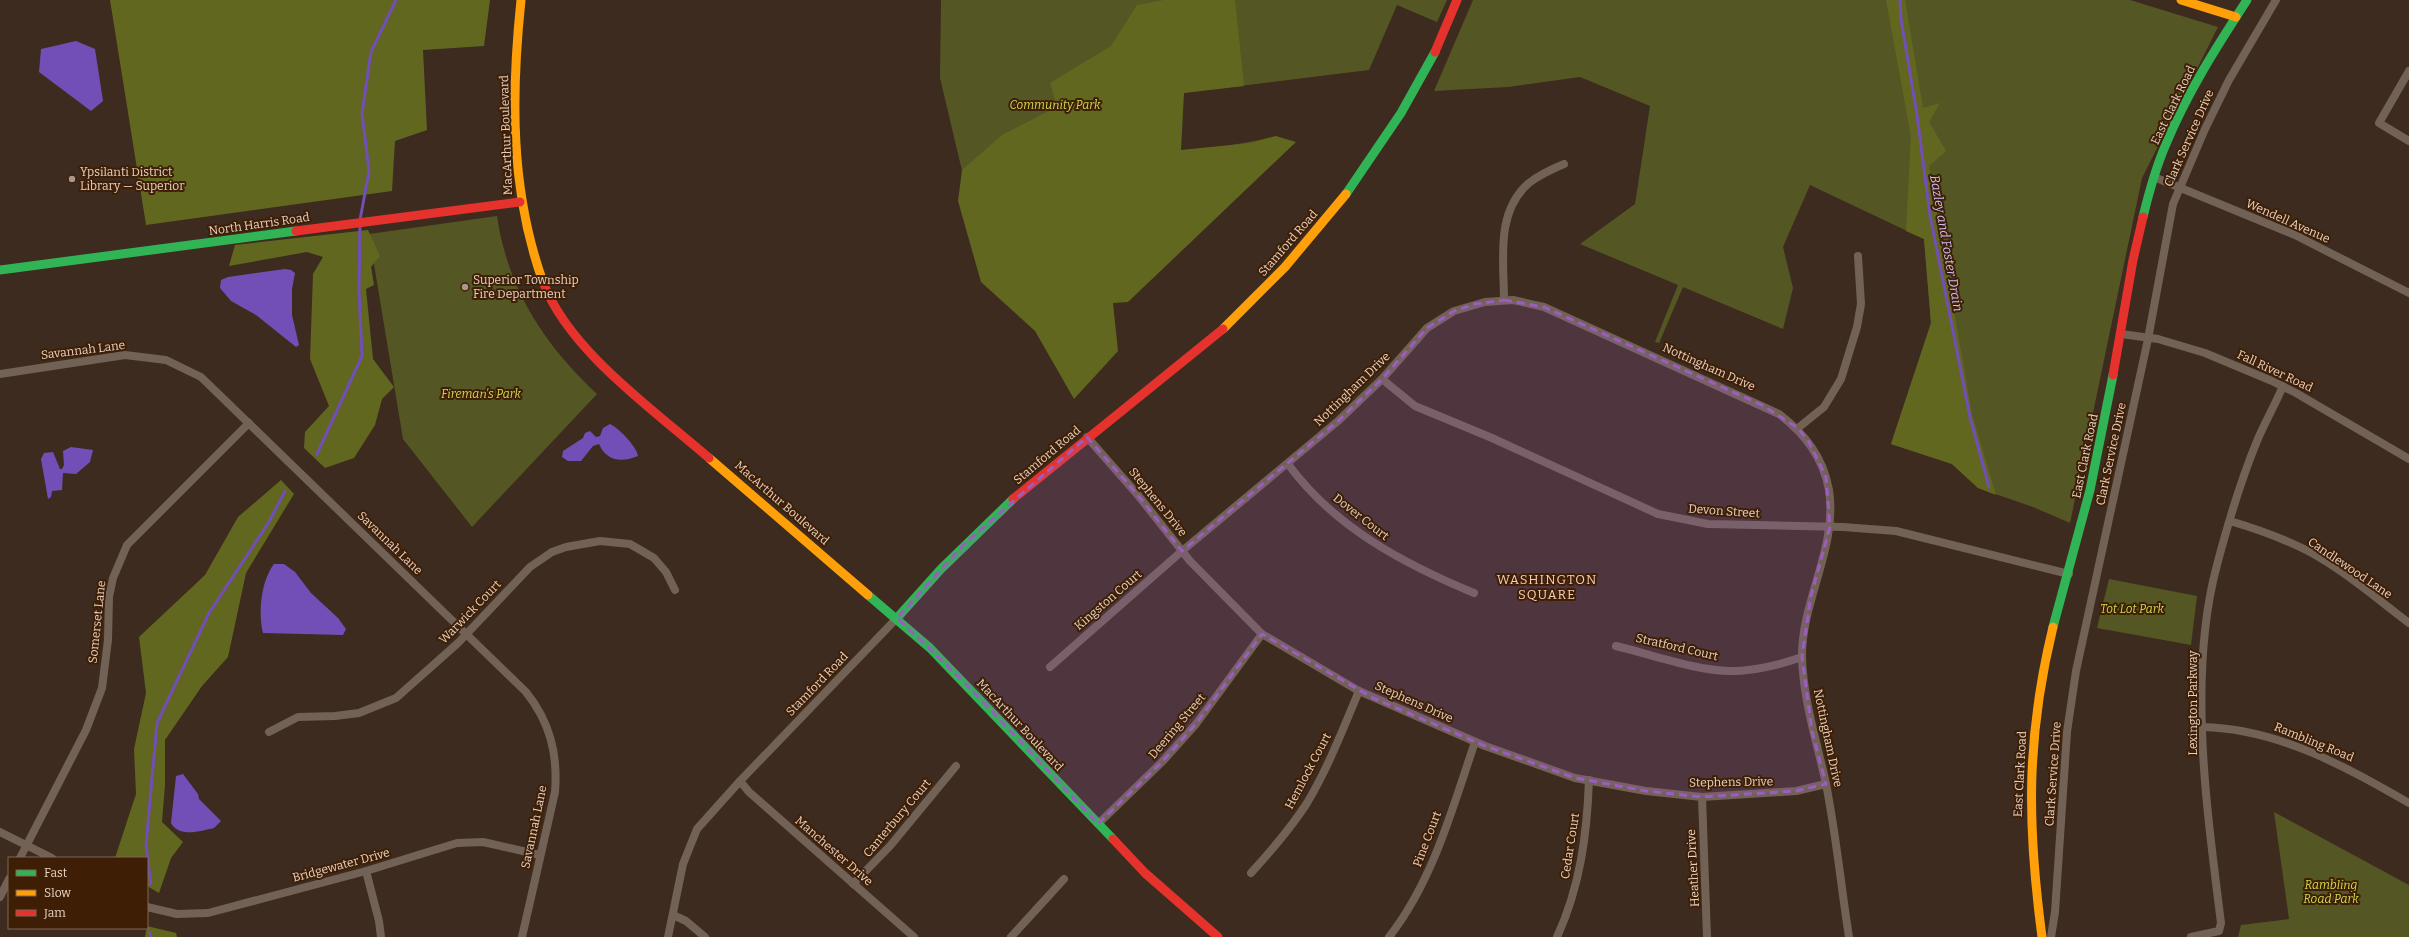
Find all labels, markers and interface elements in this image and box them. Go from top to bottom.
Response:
street label: East Clark Road [2148,63,2198,147]
street label: MacArthur Boulevard [497,75,515,195]
street label: Clark Service Drive [2161,87,2217,189]
park label: Community Park [1009,98,1101,112]
place label: Ypsilanti District Library — Superior [80,165,185,193]
marker: Ypsilanti District Library — Superior [67,174,77,184]
water label: Bazley and Foster Drain [1927,174,1966,313]
street label: Wendell Avenue [2244,196,2332,246]
street label: Stamford Road [1255,207,1321,279]
street label: North Harris Road [208,210,310,238]
place label: Superior Township Fire Department [473,273,579,301]
marker: Superior Township Fire Department [460,282,470,292]
street label: Savannah Lane [40,338,126,362]
street label: Nottingham Drive [1660,340,1758,394]
street label: Fall River Road [2235,347,2315,395]
street label: Nottingham Drive [1311,349,1393,429]
park label: Fireman's Park [441,387,522,401]
street label: Clark Service Drive [2093,401,2129,507]
street label: East Clark Road [2069,412,2101,500]
street label: Stamford Road [1011,423,1083,487]
street label: MacArthur Boulevard [732,458,832,548]
street label: Stephens Drive [1126,465,1190,539]
street label: Dover Court [1330,491,1392,544]
street label: Devon Street [1688,502,1761,521]
street label: Savannah Lane [355,509,425,577]
street label: Candlewood Lane [2305,535,2395,601]
street label: Kingston Court [1072,567,1145,633]
district label: WASHINGTON SQUARE [1497,572,1597,602]
street label: Warwick Court [436,577,504,647]
street label: Somerset Lane [86,580,108,664]
park label: Tot Lot Park [2100,602,2165,616]
street label: Stratford Court [1634,631,1720,663]
street label: Stamford Road [783,649,851,719]
street label: Lexington Parkway [2186,650,2200,756]
street label: MacArthur Boulevard [974,676,1066,774]
street label: Stephens Drive [1373,678,1455,726]
street label: Nottingham Drive [1811,688,1845,788]
street label: Deering Street [1146,690,1209,762]
street label: Rambling Road [2272,720,2356,764]
street label: Clark Service Drive [2042,721,2064,827]
street label: Hemlock Court [1282,730,1334,811]
street label: East Clark Road [2011,731,2029,817]
street label: Stephens Drive [1689,774,1773,790]
street label: Canterbury Court [860,776,934,860]
street label: Savannah Lane [518,784,550,870]
street label: Pine Court [1410,809,1444,869]
street label: Cedar Court [1558,811,1582,880]
street label: Manchester Drive [792,813,876,889]
street label: Heather Drive [1684,829,1702,907]
street label: Bridgewater Drive [291,845,391,885]
legend [8,857,148,929]
text: Fast [44,866,68,880]
park label: Rambling Road Park [2303,878,2359,906]
text: Slow [44,886,71,900]
text: Jam [43,906,66,920]

